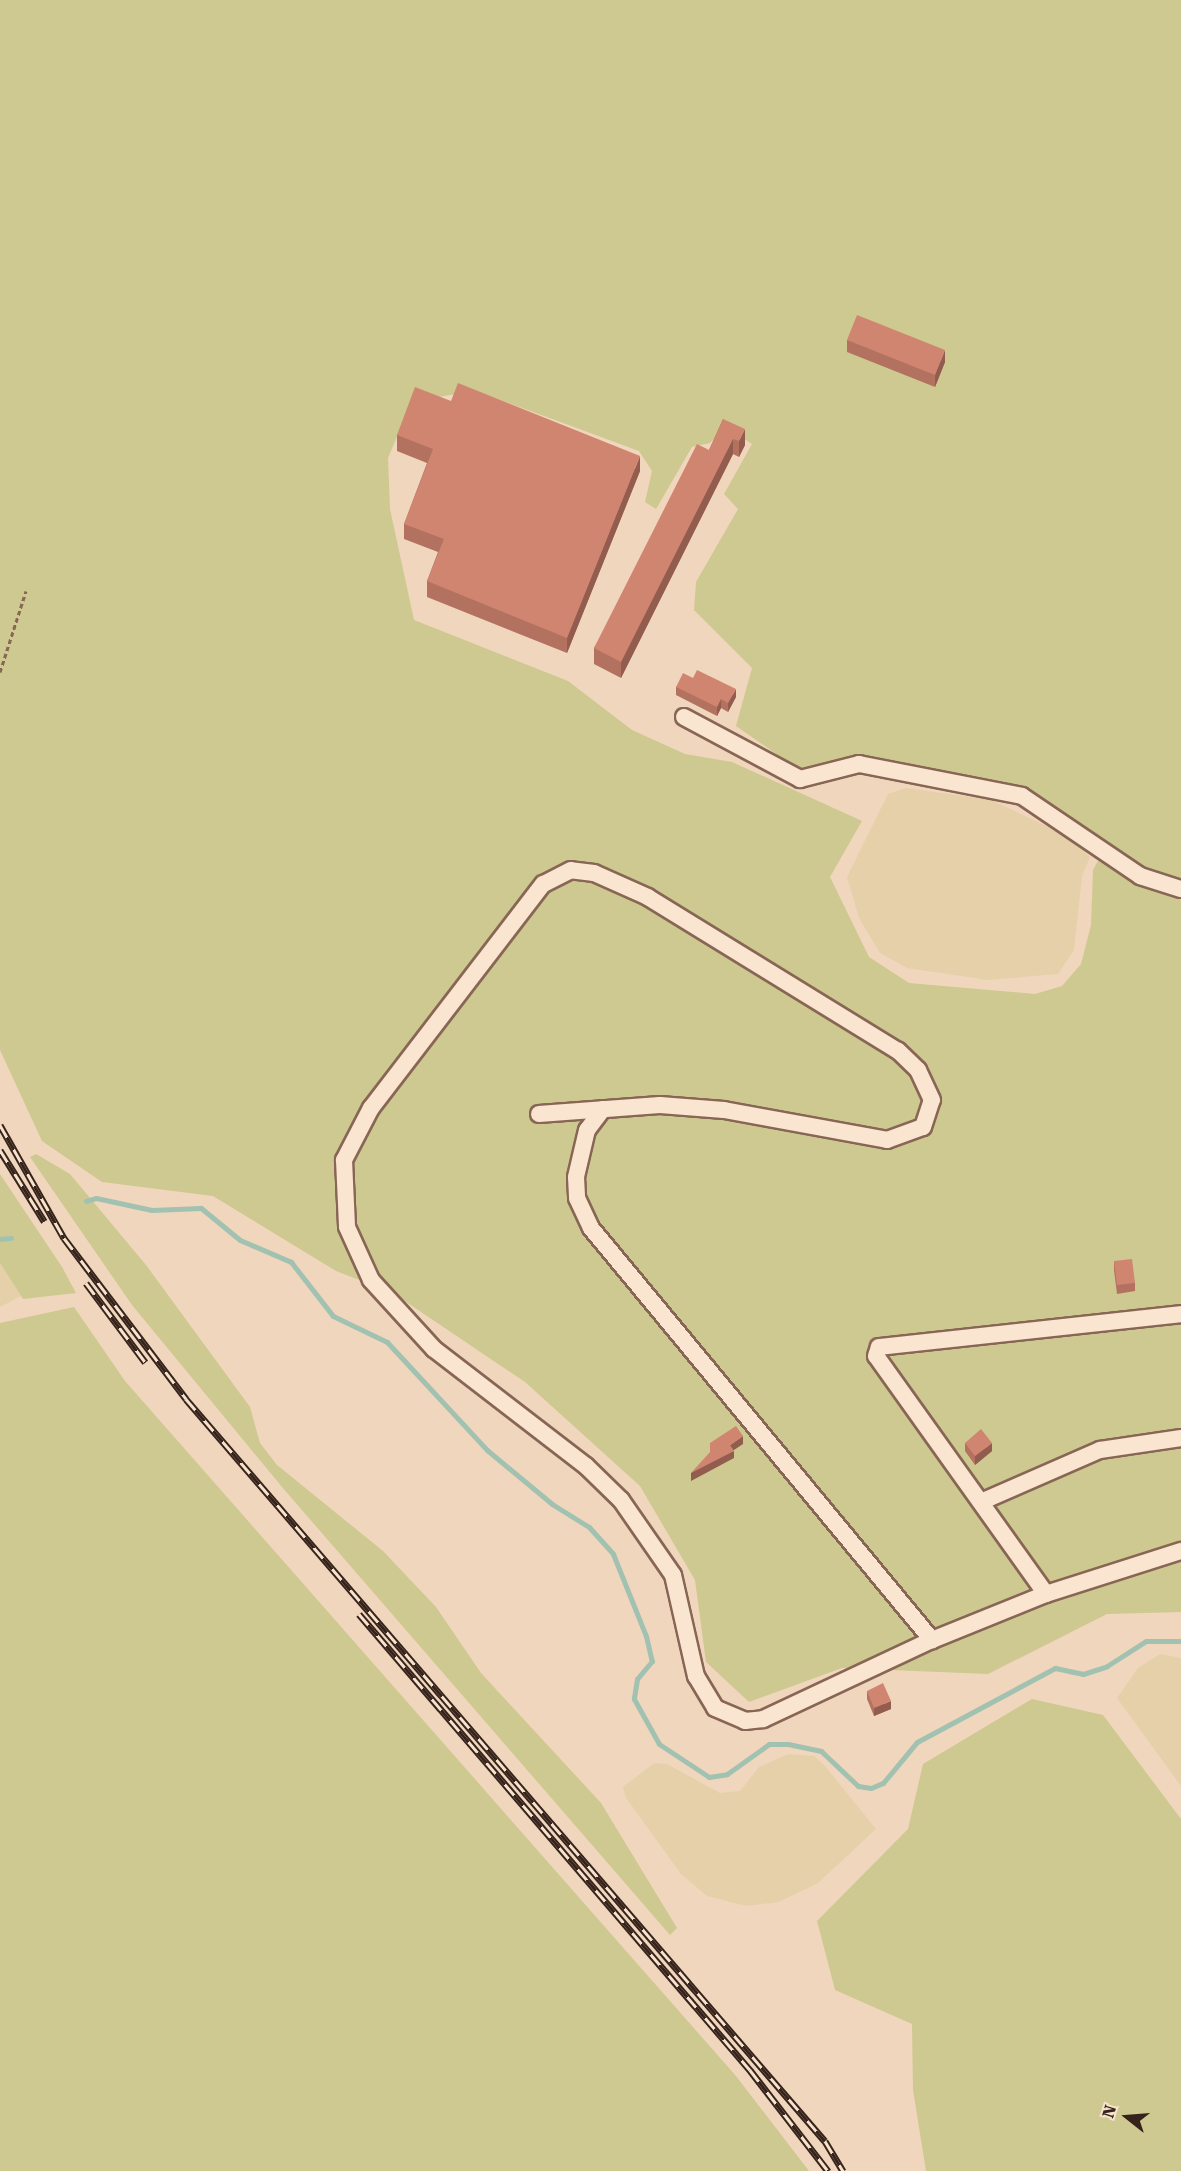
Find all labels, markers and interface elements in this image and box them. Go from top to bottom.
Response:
north arrow [1097,2087,1157,2147]
text: N [1098,2103,1120,2120]

